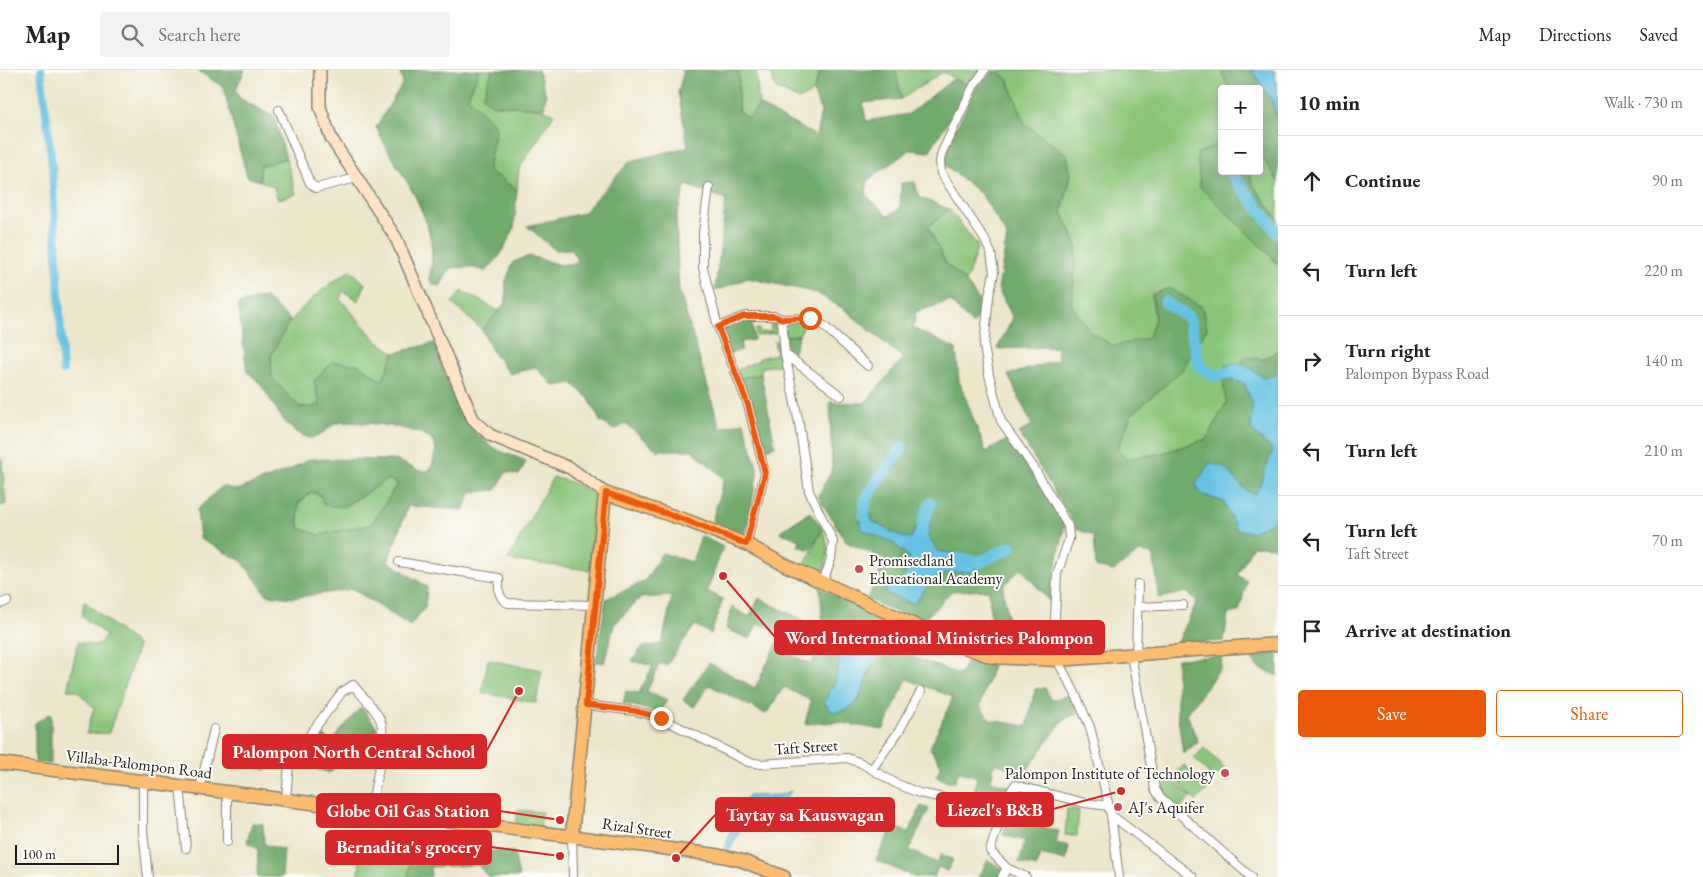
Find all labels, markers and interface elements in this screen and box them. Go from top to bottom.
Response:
search box [100,12,450,57]
text: Map [25,19,70,50]
icon: search [118,21,146,49]
text: Search here [158,22,241,47]
text: Map [1479,23,1511,46]
text: Directions [1539,23,1611,46]
text: Saved [1639,23,1678,46]
map controls [1218,85,1263,175]
button: + [1218,85,1263,130]
text: 10 min [1298,89,1360,116]
text: Walk · 730 m [1604,92,1683,113]
button: − [1218,130,1263,175]
icon: ahead [1298,167,1326,195]
text: Continue [1345,168,1420,193]
text: 90 m [1652,170,1683,191]
icon: left [1298,257,1326,285]
text: Turn left [1345,258,1417,283]
text: 220 m [1644,260,1683,281]
route start [799,307,822,330]
text: Turn right [1345,338,1431,363]
icon: right [1298,347,1326,375]
text: 140 m [1644,350,1683,371]
text: Palompon Bypass Road [1345,363,1489,384]
icon: left [1298,437,1326,465]
text: Turn left [1345,438,1417,463]
text: 210 m [1644,440,1683,461]
text: Turn left [1345,518,1417,543]
icon: left [1298,527,1326,555]
text: 70 m [1652,530,1683,551]
text: Taft Street [1345,543,1409,564]
place label: Promisedland Educational Academy [869,550,1003,589]
marker: Promisedland Educational Academy [853,563,865,575]
icon: arrive [1298,617,1326,645]
text: Arrive at destination [1345,618,1511,643]
callout: Word International Ministries Palompon [775,621,1104,654]
text: Word International Ministries Palompon [784,626,1094,649]
button: Save [1298,690,1486,737]
button: Share [1496,690,1683,737]
route end [650,707,673,730]
street label: Taft Street [773,734,839,760]
callout: Palompon North Central School [223,735,486,768]
text: Palompon North Central School [233,740,475,763]
street label: Villaba-Palompon Road [65,745,214,783]
place label: Palompon Institute of Technology [1005,763,1216,784]
marker: Palompon Institute of Technology [1219,767,1231,779]
callout: Liezel's B&B [937,793,1053,826]
callout: Globe Oil Gas Station [317,794,500,827]
place label: AJ's Aquifer [1127,797,1205,818]
callout: Taytay sa Kauswagan [716,798,894,831]
text: Liezel's B&B [947,798,1043,821]
text: Globe Oil Gas Station [327,799,489,822]
marker: AJ's Aquifer [1112,801,1124,813]
text: Taytay sa Kauswagan [726,803,884,826]
street label: Rizal Street [601,813,673,843]
callout: Bernadita's grocery [326,831,491,864]
text: Bernadita's grocery [336,835,482,858]
scale bar [15,842,119,865]
text: 100 m [22,845,56,863]

